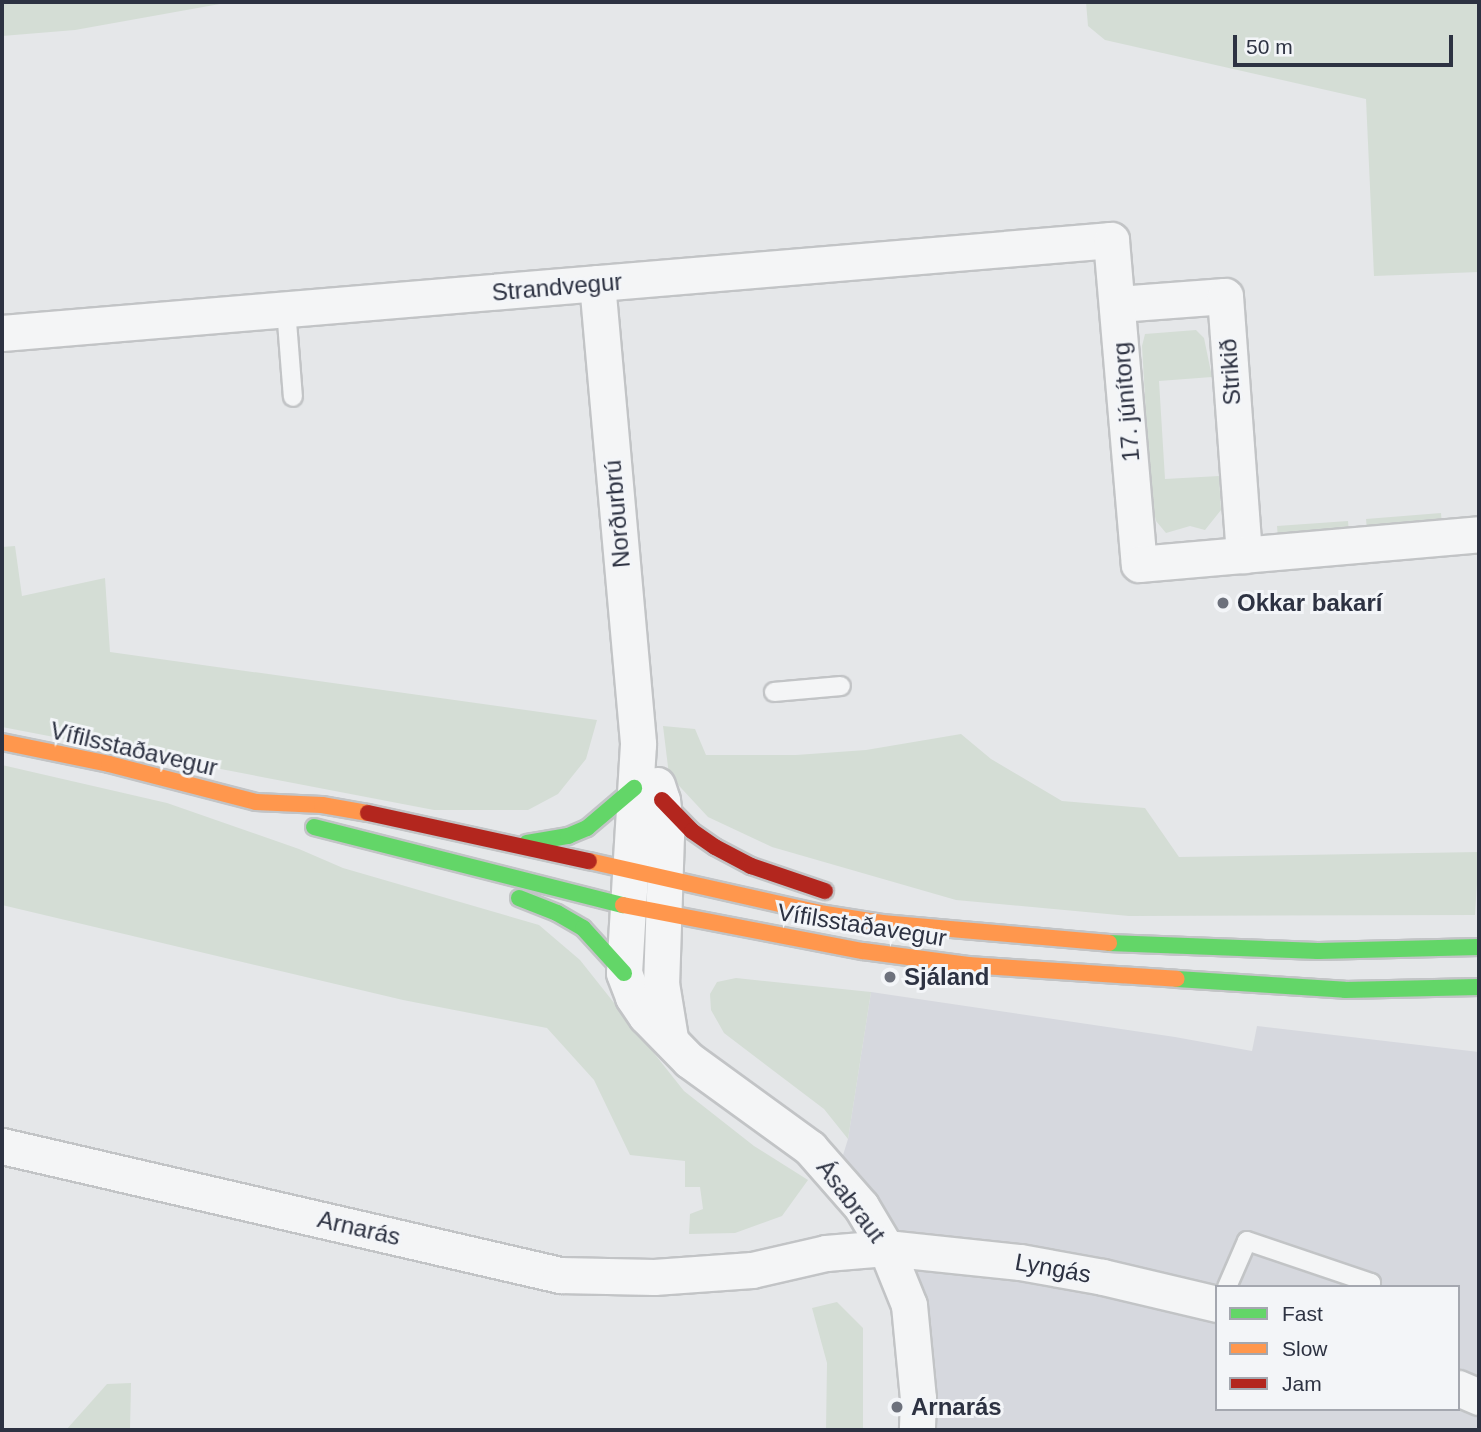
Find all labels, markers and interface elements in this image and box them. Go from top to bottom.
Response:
scale bar [1236,21,1456,65]
text: 50 m [1246,35,1293,58]
street label: Strandvegur [491,267,623,307]
street label: Strikið [1213,338,1247,406]
street label: 17. júnítorg [1106,341,1146,463]
street label: Norðurbrú [598,459,636,569]
place label: Okkar bakarí [1237,589,1382,617]
marker: Okkar bakarí [1215,595,1231,611]
street label: Vífilsstaðavegur [48,716,220,782]
street label: Vífilsstaðavegur [775,897,949,953]
place label: Sjáland [904,963,989,991]
marker: Sjáland [882,969,898,985]
street label: Ásabraut [811,1154,891,1248]
street label: Arnarás [315,1205,403,1251]
street label: Lyngás [1013,1247,1093,1289]
legend [1215,1285,1460,1411]
text: Fast [1282,1302,1323,1325]
text: Slow [1282,1337,1328,1360]
text: Jam [1282,1372,1322,1395]
place label: Arnarás [911,1393,1002,1421]
marker: Arnarás [889,1399,905,1415]

